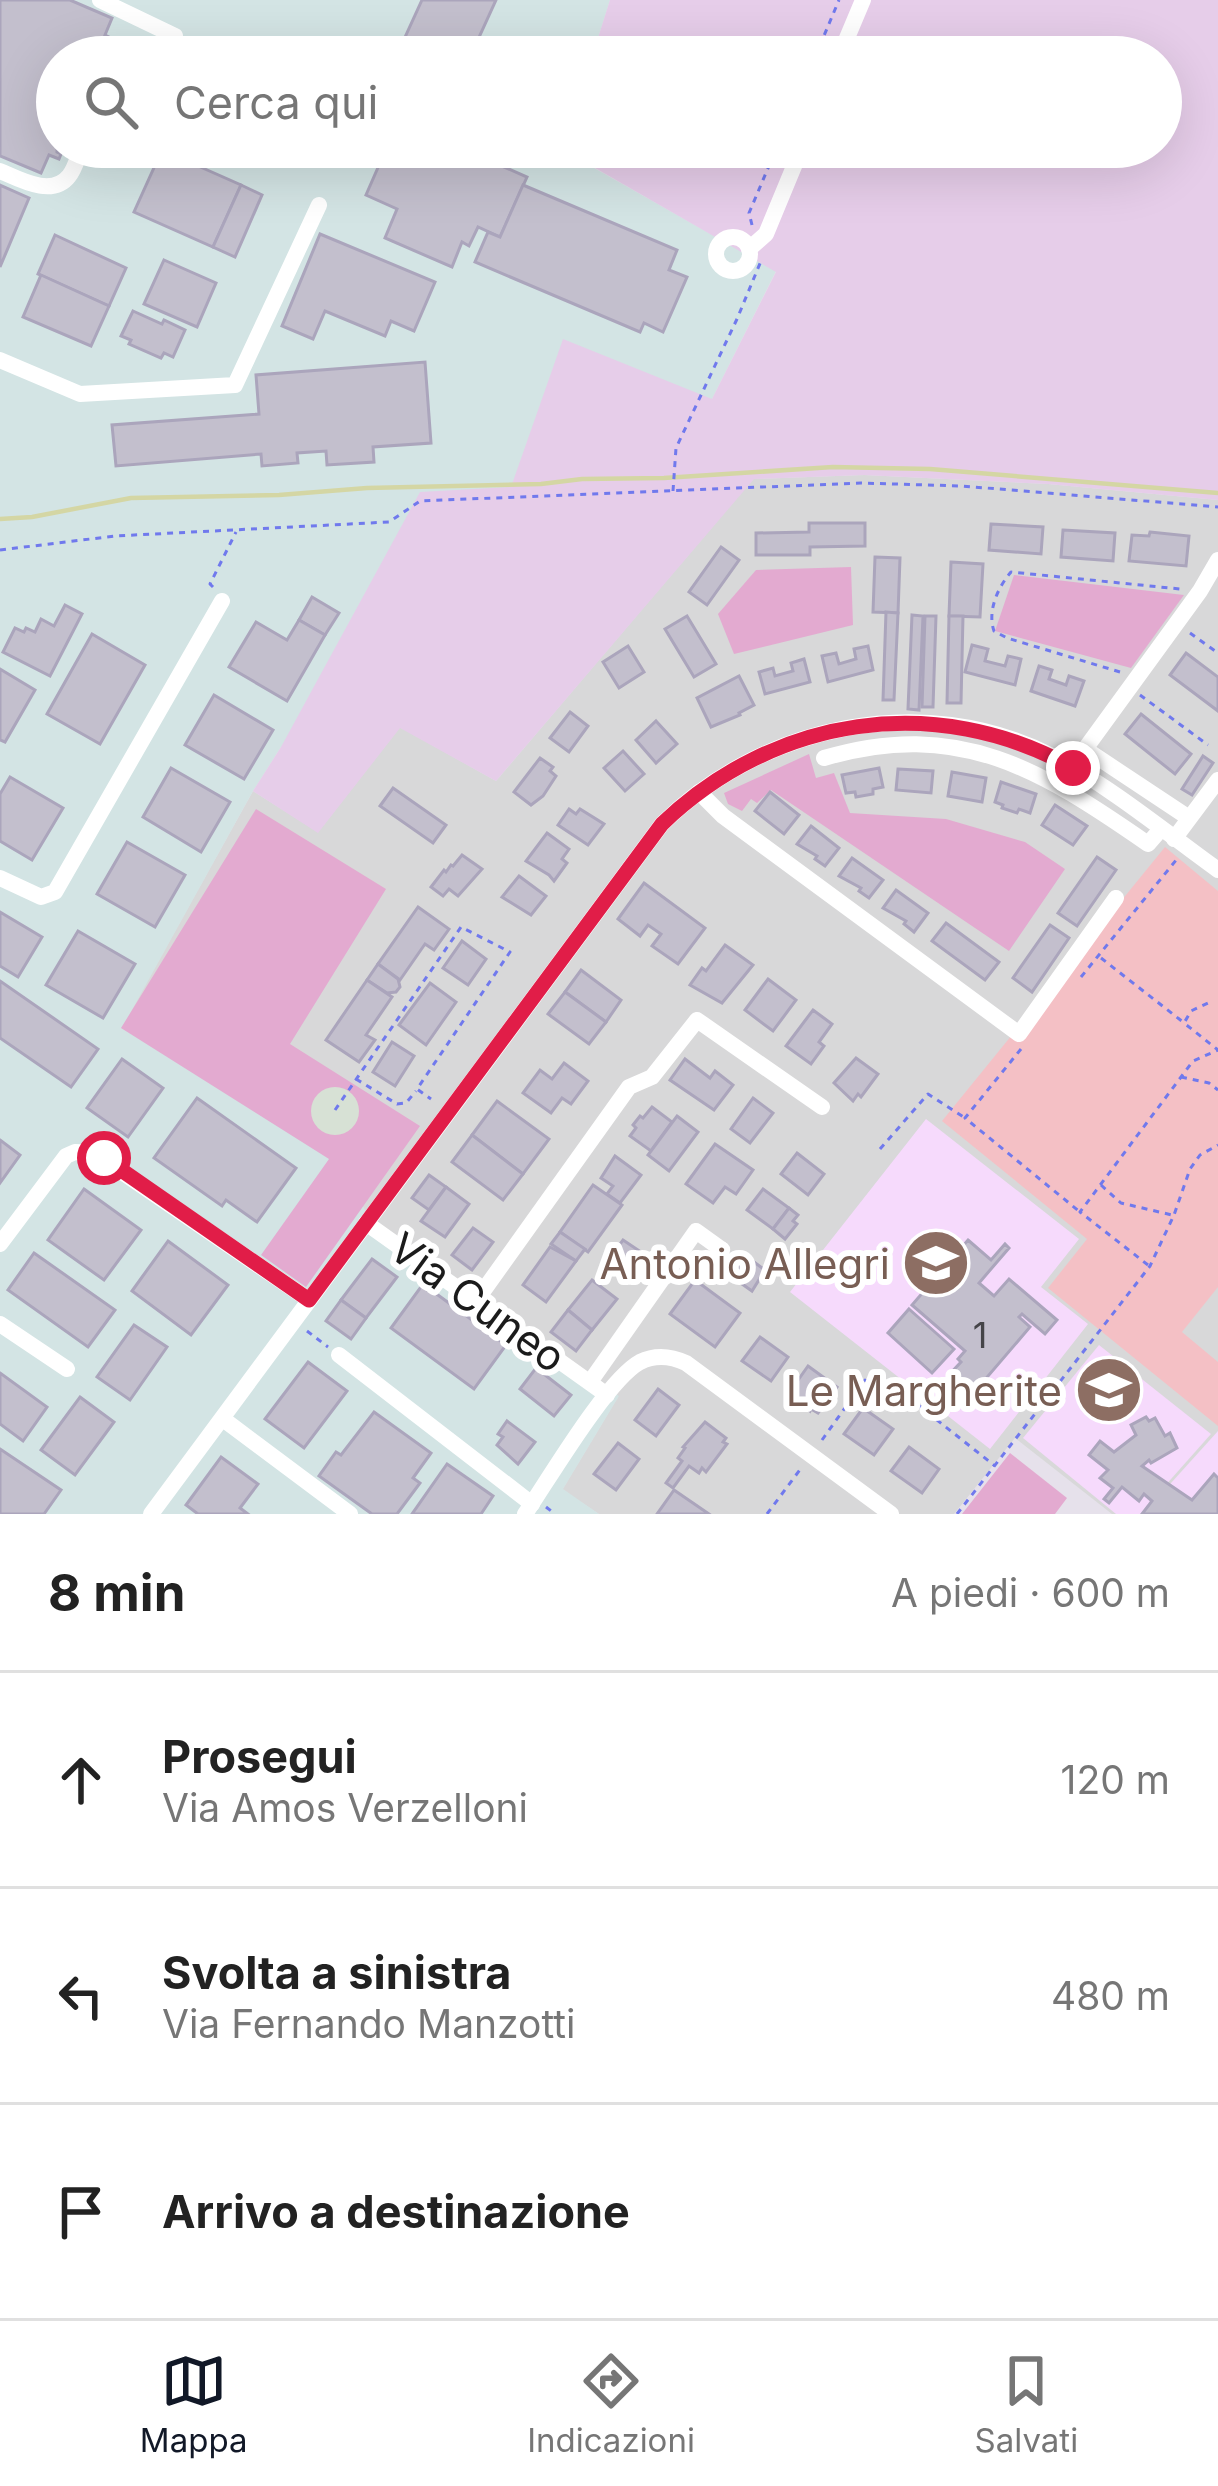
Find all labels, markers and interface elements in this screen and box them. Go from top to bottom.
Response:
search box [36,36,1182,168]
icon: search [78,69,144,135]
text: Cerca qui [174,75,378,130]
route end [1046,741,1100,795]
route start [77,1131,131,1185]
street label: Via Cuneo [380,1221,576,1383]
school or university icon: Antonio Allegri [901,1228,971,1298]
place label: Antonio Allegri [600,1238,890,1289]
house number: 1 [973,1313,987,1357]
school or university icon: Le Margherite [1074,1355,1144,1425]
place label: Le Margherite [786,1365,1062,1416]
text: 8 min [48,1562,185,1623]
text: A piedi · 600 m [891,1569,1170,1616]
text: Prosegui [162,1729,357,1784]
icon: ahead [48,1747,114,1813]
text: 120 m [1061,1756,1170,1803]
text: Via Amos Verzelloni [162,1784,528,1831]
text: Svolta a sinistra [162,1945,511,2000]
icon: left [48,1963,114,2029]
text: 480 m [1051,1972,1170,2019]
text: Via Fernando Manzotti [162,2000,575,2047]
icon: arrive [48,2179,114,2245]
text: Arrivo a destinazione [162,2184,630,2239]
tab: Mappa [140,2348,247,2460]
tab: Indicazioni [527,2348,695,2460]
tab: Salvati [975,2348,1078,2460]

